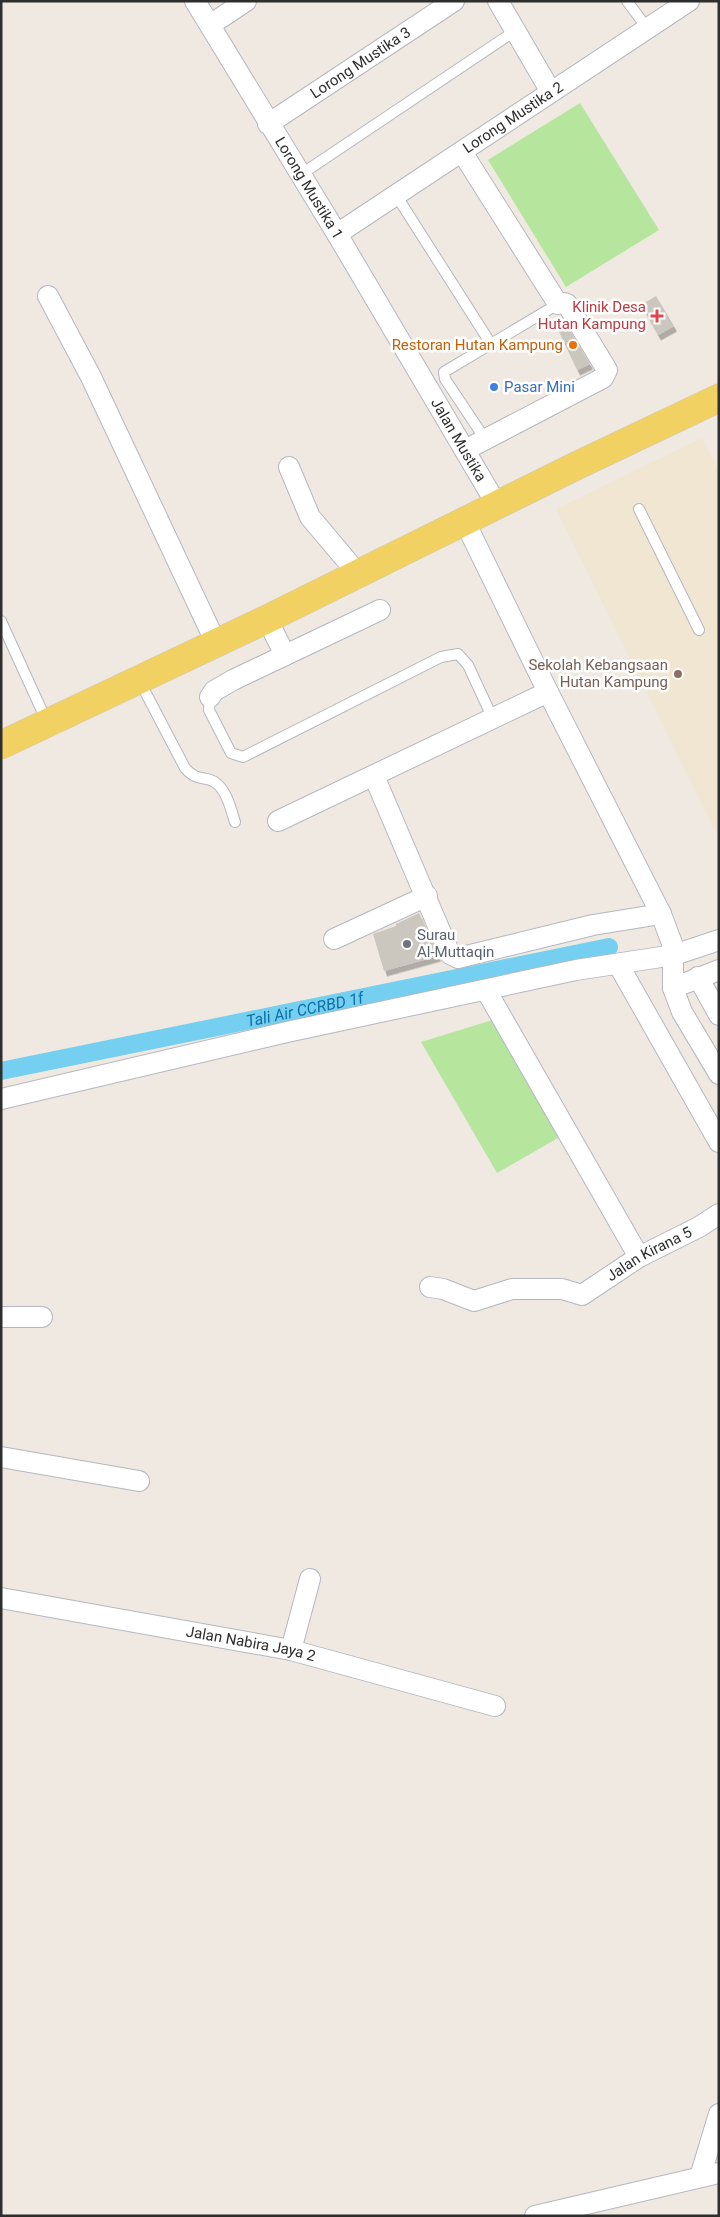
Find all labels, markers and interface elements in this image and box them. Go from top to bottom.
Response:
street label: Lorong Mustika 3 [307,23,414,102]
street label: Lorong Mustika 2 [459,78,566,157]
street label: Lorong Mustika 1 [271,134,347,242]
place label: Klinik Desa Hutan Kampung [538,298,646,333]
marker: Klinik Desa Hutan Kampung [650,309,664,323]
place label: Restoran Hutan Kampung [392,336,563,354]
marker: Restoran Hutan Kampung [567,339,579,351]
place label: Pasar Mini [504,378,575,396]
marker: Pasar Mini [488,381,500,393]
street label: Jalan Mustika [427,395,490,485]
place label: Sekolah Kebangsaan Hutan Kampung [528,656,668,691]
marker: Sekolah Kebangsaan Hutan Kampung [672,668,684,680]
place label: Surau Al-Muttaqin [417,926,494,961]
marker: Surau Al-Muttaqin [401,938,413,950]
water label: Tali Air CCRBD 1f [245,988,367,1031]
street label: Jalan Kirana 5 [603,1223,695,1285]
street label: Jalan Nabira Jaya 2 [185,1622,318,1665]

